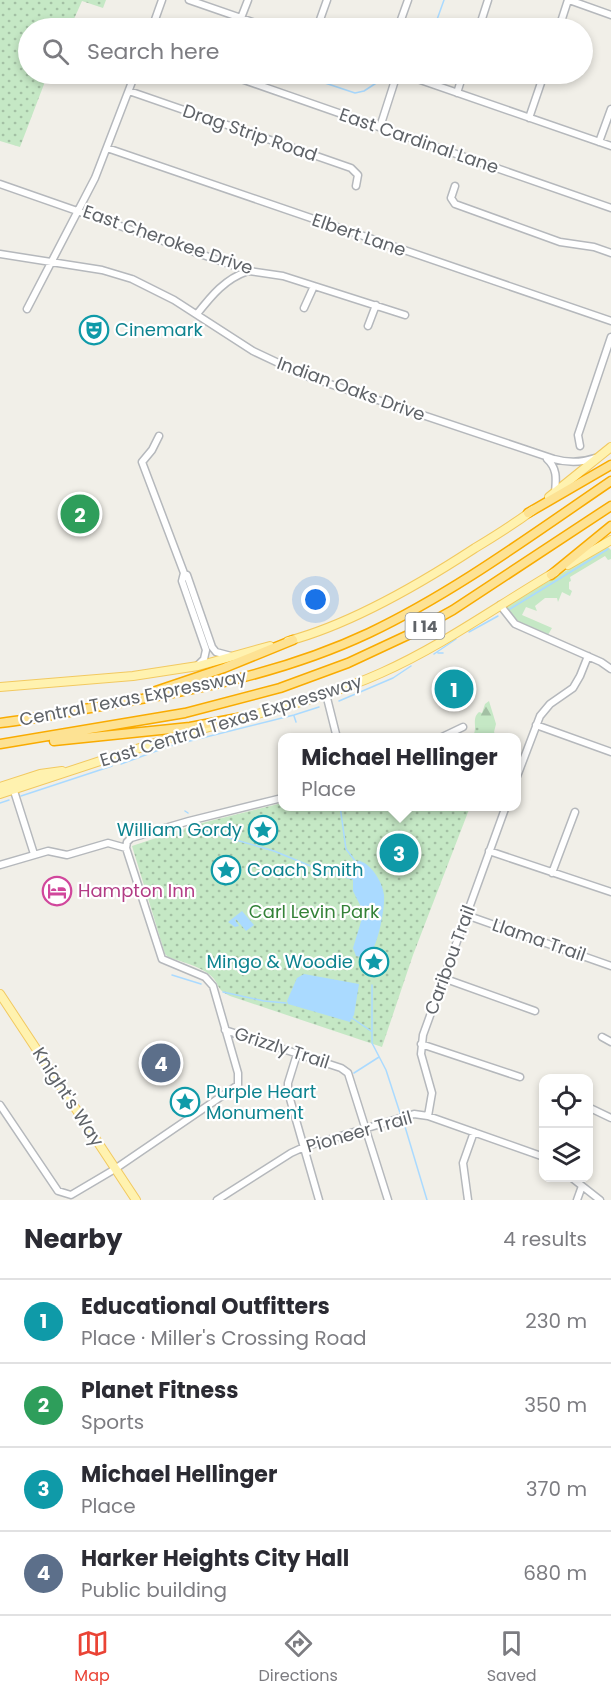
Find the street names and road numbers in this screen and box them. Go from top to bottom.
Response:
street label: Drag Strip Road [180,98,321,167]
street label: East Cardinal Lane [336,102,502,180]
street label: East Cherokee Drive [80,199,257,280]
street label: Elbert Lane [309,207,409,262]
street label: Indian Oaks Drive [274,350,429,427]
road number: I 14 [406,613,444,639]
street label: Central Texas Expressway [17,663,249,732]
street label: East Central Texas Expressway [97,669,365,772]
street label: Caribou Trail [418,902,481,1018]
street label: Llama Trail [489,912,589,967]
street label: Grizzly Trail [232,1020,333,1075]
street label: Knight's Way [27,1042,110,1151]
street label: Pioneer Trail [303,1104,415,1159]

